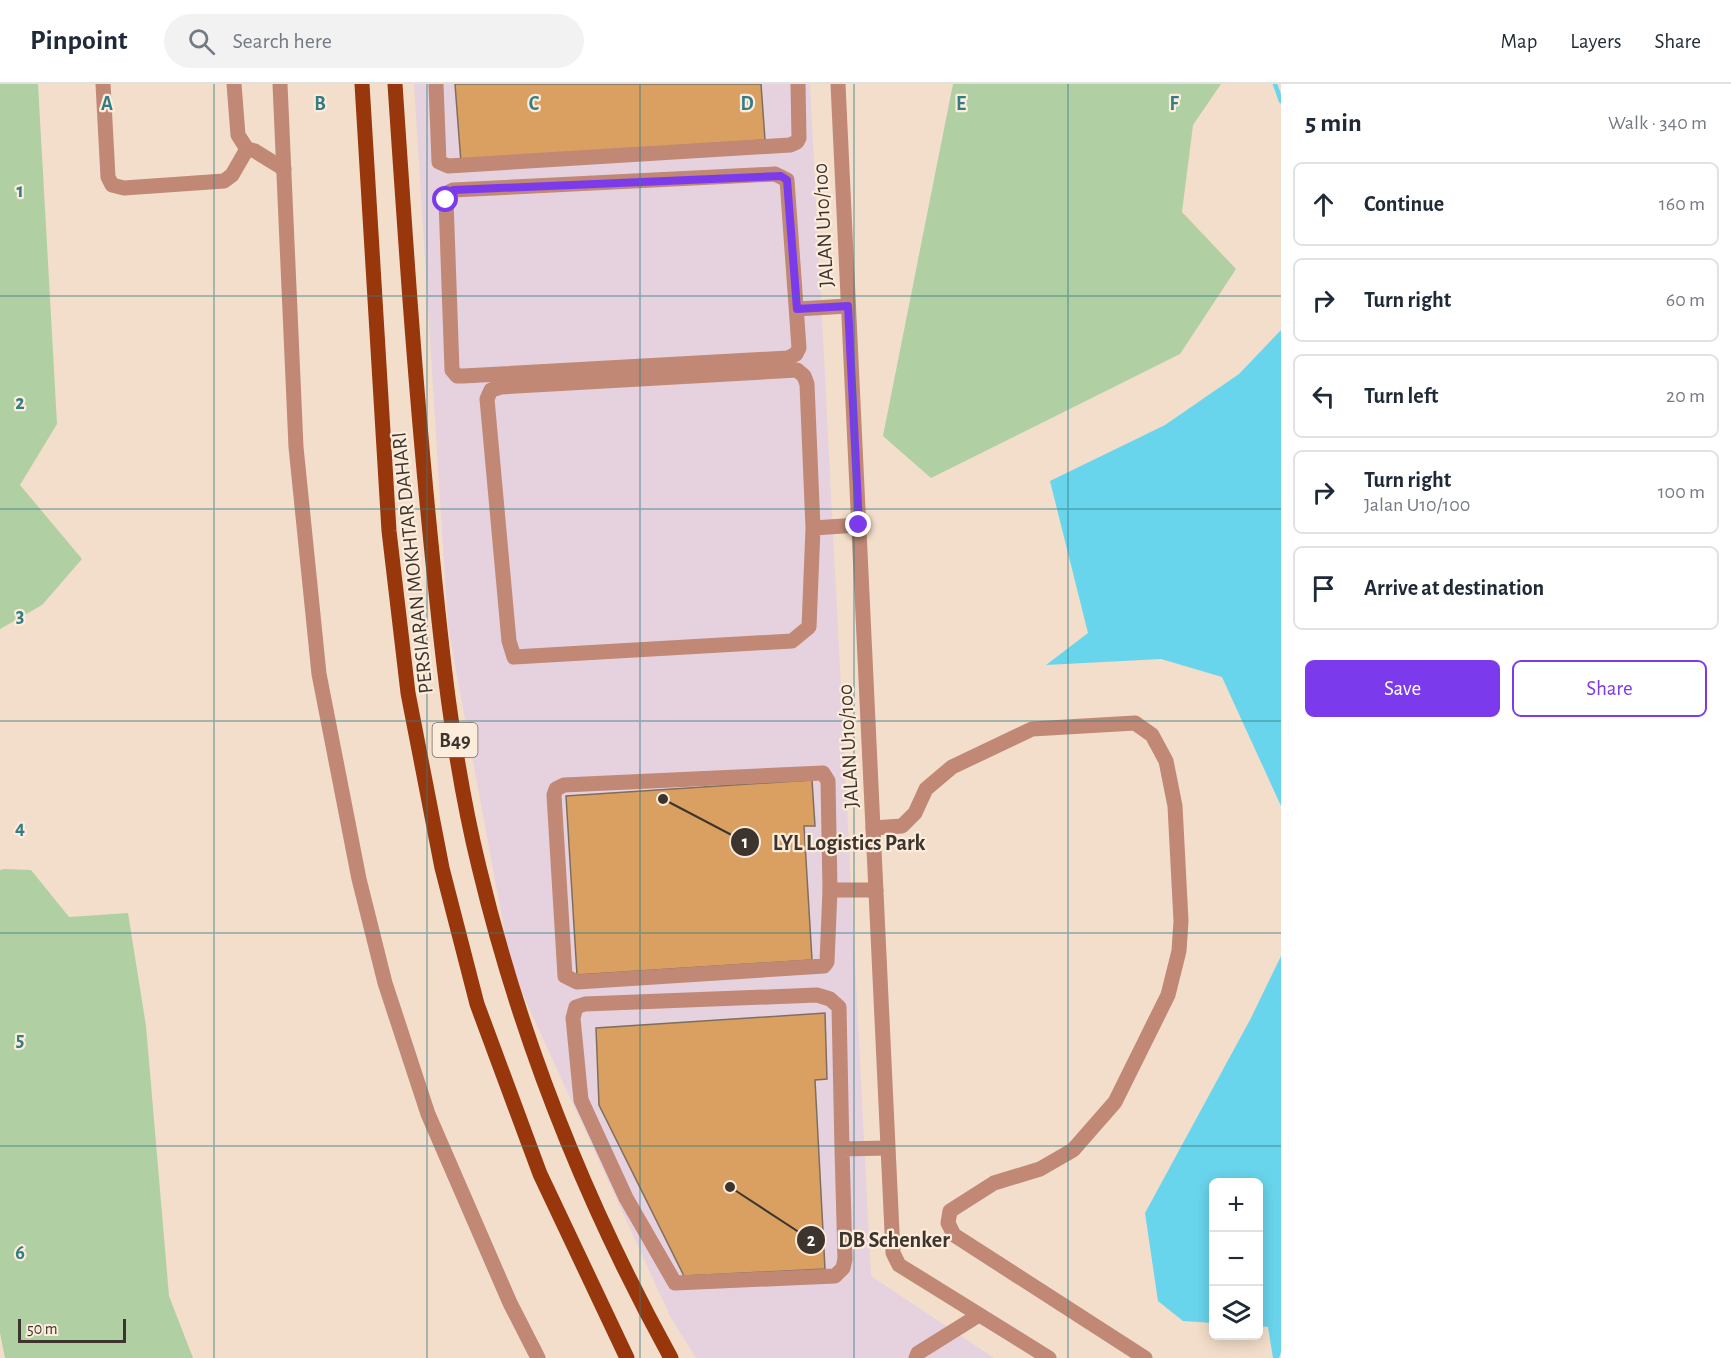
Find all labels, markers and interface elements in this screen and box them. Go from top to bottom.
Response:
search box [164,14,584,68]
icon: search [185,25,218,58]
text: Pinpoint [30,27,128,55]
text: Search here [233,30,332,52]
text: Map [1501,31,1537,52]
text: Layers [1570,31,1621,52]
text: Share [1654,31,1701,52]
text: A [101,94,113,114]
text: B [314,94,326,114]
text: C [529,94,540,114]
text: D [740,94,754,114]
text: E [956,94,966,114]
text: F [1169,94,1179,114]
text: 5 min [1305,110,1362,136]
text: Walk · 340 m [1608,113,1707,133]
street label: JALAN U10/100 [810,162,837,288]
text: 1 [16,181,24,201]
route start [432,186,458,212]
icon: ahead [1307,188,1340,221]
text: Continue [1364,193,1444,215]
text: 160 m [1659,194,1705,214]
icon: right [1307,284,1340,317]
text: Turn right [1364,289,1451,311]
text: 60 m [1666,290,1705,310]
icon: left [1307,380,1340,413]
text: Turn left [1364,385,1438,407]
text: 20 m [1666,386,1705,406]
text: 2 [15,393,25,413]
street label: PERSIARAN MOKHTAR DAHARI [388,431,437,695]
text: Turn right [1364,469,1451,491]
icon: right [1307,476,1340,509]
text: 100 m [1658,482,1705,502]
text: Jalan U10/100 [1364,495,1470,515]
route end [845,511,871,537]
icon: arrive [1307,572,1340,605]
text: Arrive at destination [1364,577,1544,599]
text: 3 [16,606,24,626]
button: Save [1305,660,1500,717]
button: Share [1512,660,1707,717]
street label: JALAN U10/100 [835,683,862,809]
road number: B49 [432,723,478,757]
text: 4 [15,818,25,838]
callout: LYL Logistics Park [730,822,937,862]
text: LYL Logistics Park [773,832,925,854]
text: 1 [742,834,748,852]
text: 5 [16,1030,24,1050]
map controls [1209,1178,1263,1340]
button: + [1209,1178,1263,1232]
callout: DB Schenker [796,1220,961,1260]
text: DB Schenker [838,1229,950,1251]
text: 2 [807,1232,816,1250]
button: − [1209,1232,1263,1286]
text: 6 [15,1243,25,1263]
button: layers [1209,1286,1263,1340]
scale bar [18,1316,126,1344]
text: 50 m [27,1321,58,1337]

